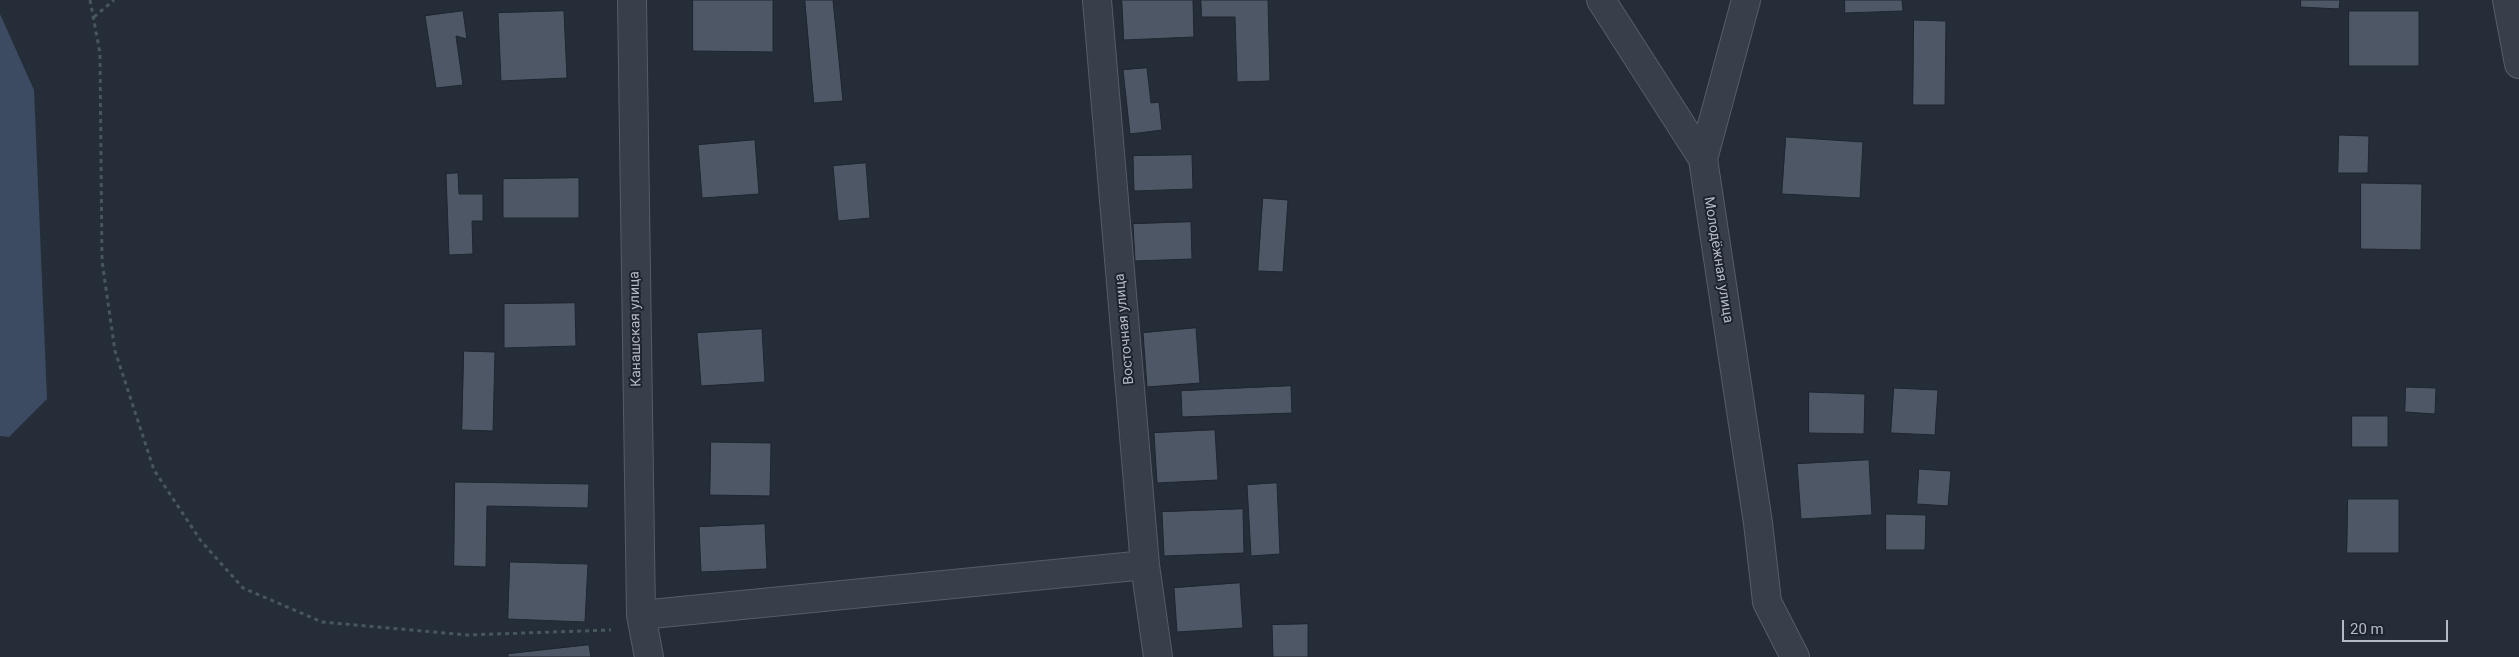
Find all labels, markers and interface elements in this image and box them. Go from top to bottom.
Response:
street label: Молодёжная улица [1700,196,1736,324]
street label: Канашская улица [627,271,645,387]
street label: Восточная улица [1112,273,1138,385]
scale bar [2344,610,2450,642]
text: 20 m [2350,620,2384,638]

